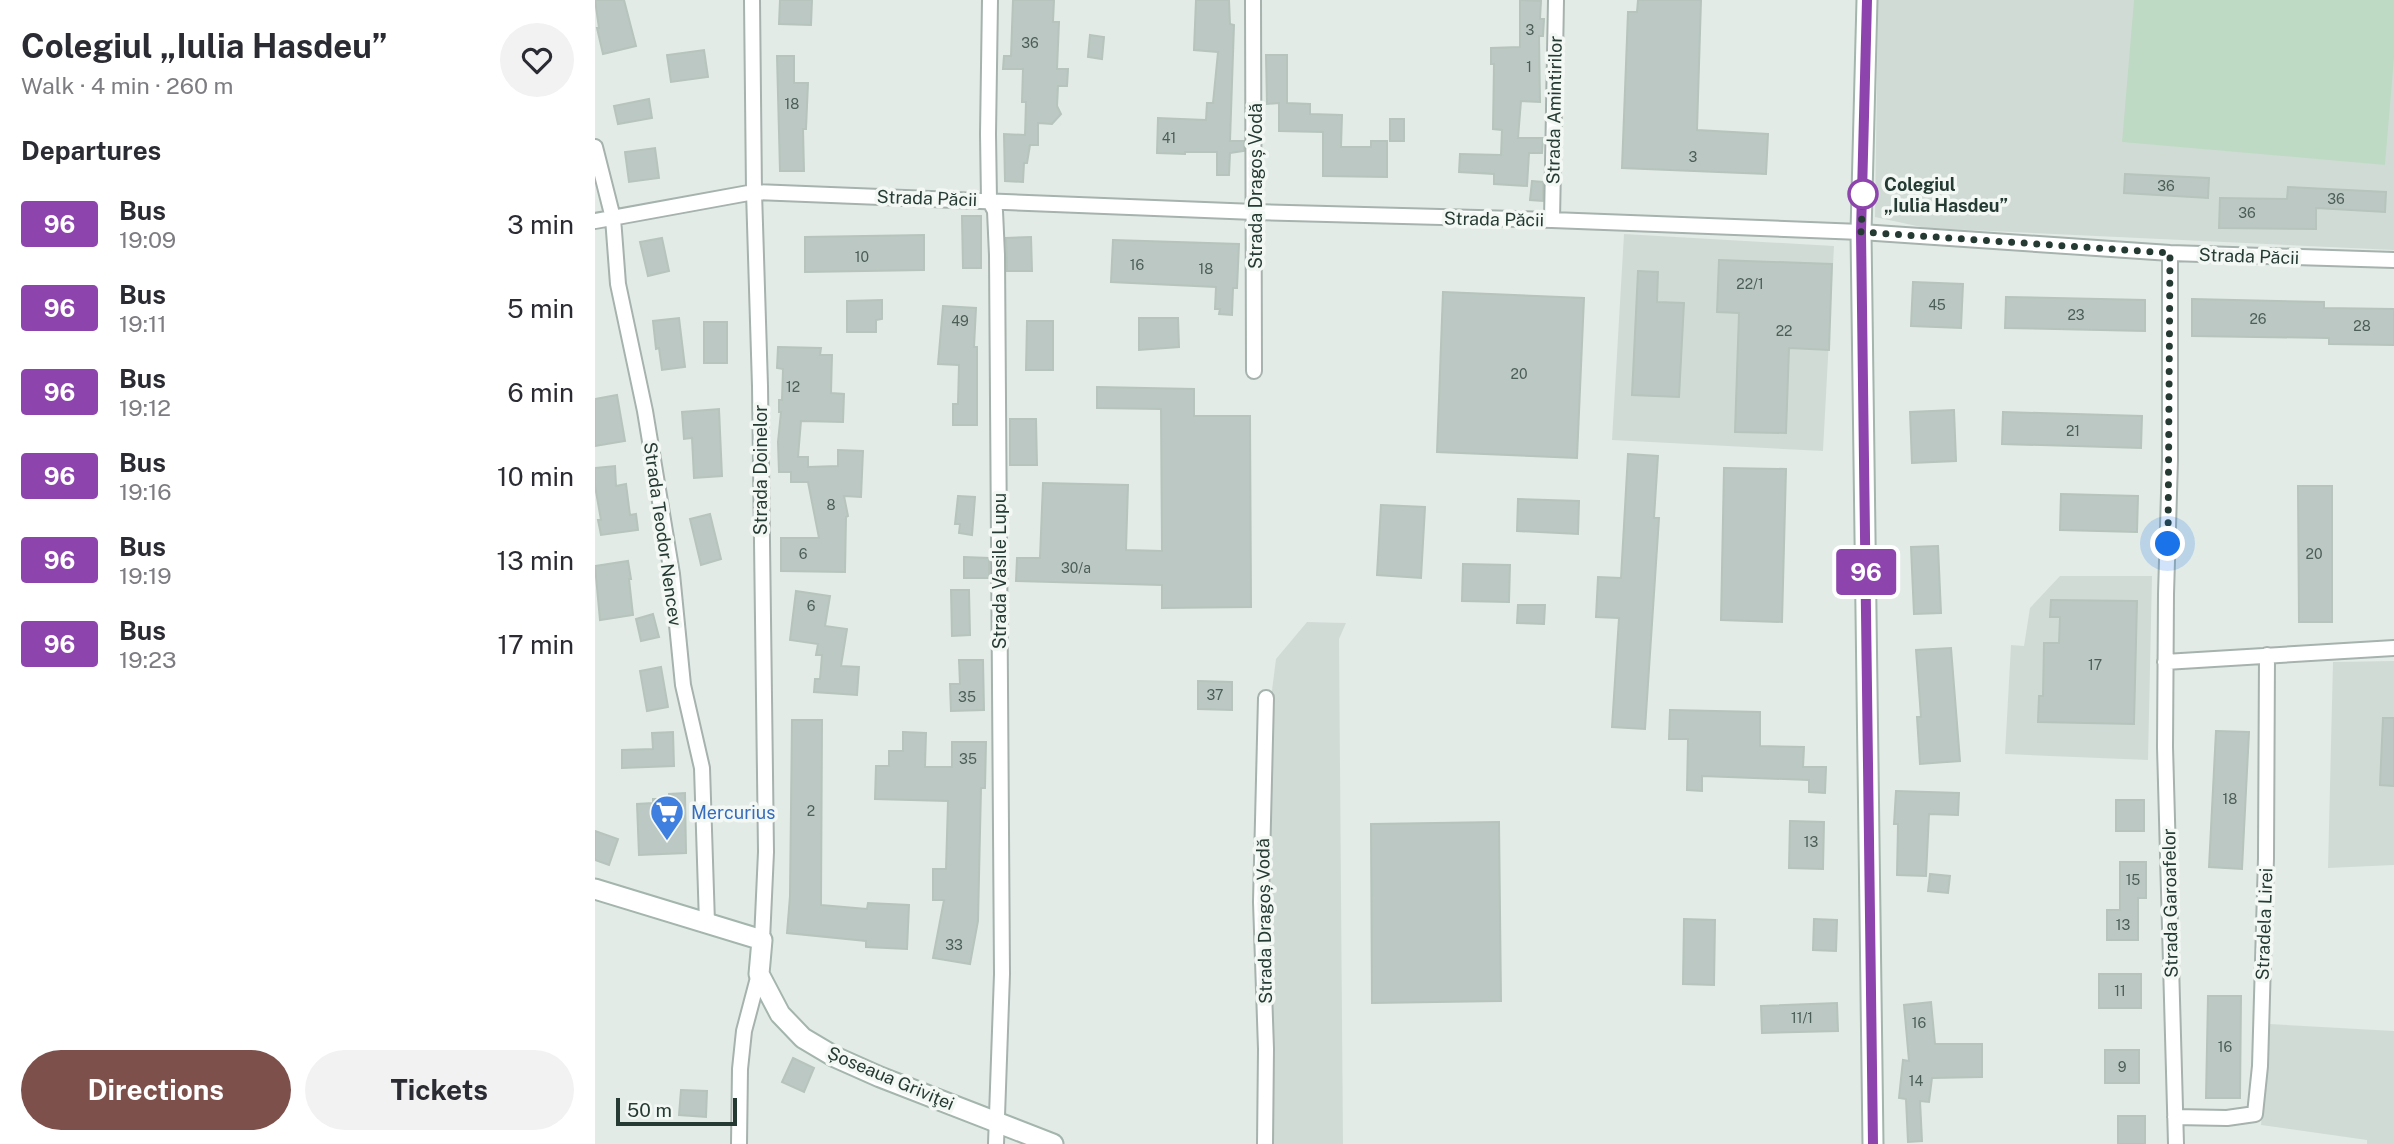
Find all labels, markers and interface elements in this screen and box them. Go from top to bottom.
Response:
house number: 3 [1526,22,1535,38]
button: heart [500,23,574,97]
text: Colegiul „Iulia Hasdeu” [21,27,388,65]
house number: 36 [1021,35,1039,51]
street label: Strada Amintirilor [1542,35,1566,185]
house number: 1 [1526,59,1532,75]
text: Walk · 4 min · 260 m [21,72,234,99]
house number: 18 [785,96,799,112]
street label: Strada Dragoș Vodă [1245,103,1266,269]
house number: 41 [1162,130,1176,146]
text: Departures [21,135,161,166]
house number: 3 [1689,149,1698,165]
place label: Colegiul „Iulia Hasdeu” [1884,174,2008,216]
house number: 36 [2157,178,2175,194]
marker: Colegiul „Iulia Hasdeu” [1848,179,1878,209]
street label: Strada Păcii [876,186,978,210]
house number: 36 [2327,191,2345,207]
text: Bus [119,195,166,226]
house number: 36 [2238,205,2256,221]
street label: Strada Păcii [1444,208,1544,230]
text: 3 min [507,209,574,240]
text: 96 [44,210,75,238]
text: 19:09 [119,226,176,253]
street label: Strada Păcii [2198,244,2300,268]
house number: 10 [855,249,869,265]
house number: 16 [1130,257,1144,273]
house number: 18 [1199,261,1213,277]
house number: 22/1 [1736,276,1764,292]
text: Bus [119,279,166,310]
text: 5 min [507,293,574,324]
text: 96 [44,294,75,322]
house number: 45 [1928,297,1946,313]
house number: 23 [2067,307,2085,323]
text: 19:11 [119,310,167,337]
house number: 26 [2249,311,2267,327]
house number: 49 [951,313,969,329]
house number: 28 [2353,318,2371,334]
house number: 22 [1776,323,1792,339]
text: Bus [119,363,166,394]
house number: 20 [1511,366,1527,382]
text: 6 min [507,377,574,408]
text: 96 [44,378,75,406]
house number: 12 [786,379,800,395]
text: 19:12 [119,394,171,421]
street label: Strada Doinelor [750,405,771,535]
house number: 21 [2066,423,2080,439]
street label: Strada Teodor Nencev [640,441,686,627]
text: Bus [119,447,166,478]
text: 10 min [497,461,574,492]
text: 96 [44,462,75,490]
text: 19:16 [119,478,172,505]
street label: Strada Vasile Lupu [989,493,1010,649]
house number: 8 [826,497,836,513]
your location [2150,526,2185,561]
text: Bus [119,531,166,562]
text: 13 min [497,545,574,576]
text: 96 [44,546,75,574]
house number: 6 [799,546,808,562]
house number: 20 [2306,546,2322,562]
line badge: 96 [1835,549,1897,595]
text: 96 [1850,558,1882,586]
house number: 30/a [1061,560,1091,576]
text: 19:19 [119,562,172,589]
house number: 6 [807,598,816,614]
text: Bus [119,615,166,646]
text: 17 min [497,629,574,660]
text: 96 [44,630,75,658]
text: 19:23 [119,646,177,673]
house number: 17 [2088,657,2102,673]
house number: 37 [1207,687,1223,703]
house number: 35 [958,689,976,705]
house number: 35 [959,751,977,767]
house number: 18 [2223,791,2237,807]
supermarket icon: Mercurius [648,793,686,842]
place label: Mercurius [691,802,775,823]
house number: 2 [807,803,815,819]
street label: Strada Garoafelor [2158,828,2182,978]
house number: 13 [1804,834,1818,850]
street label: Strada Dragoș Vodă [1252,838,1276,1004]
street label: Stradela Lirei [2252,867,2276,981]
house number: 15 [2126,872,2140,888]
house number: 13 [2116,917,2130,933]
house number: 33 [945,937,963,953]
house number: 11 [2114,983,2126,999]
house number: 11/1 [1791,1010,1813,1026]
house number: 16 [1912,1015,1926,1031]
house number: 16 [2218,1039,2232,1055]
street label: Șoseaua Griviţei [824,1042,958,1114]
button: Directions [21,1050,291,1130]
button: Tickets [305,1050,574,1130]
house number: 9 [2118,1059,2127,1075]
house number: 14 [1909,1073,1923,1089]
scale bar [616,1095,737,1127]
text: 50 m [627,1099,672,1121]

